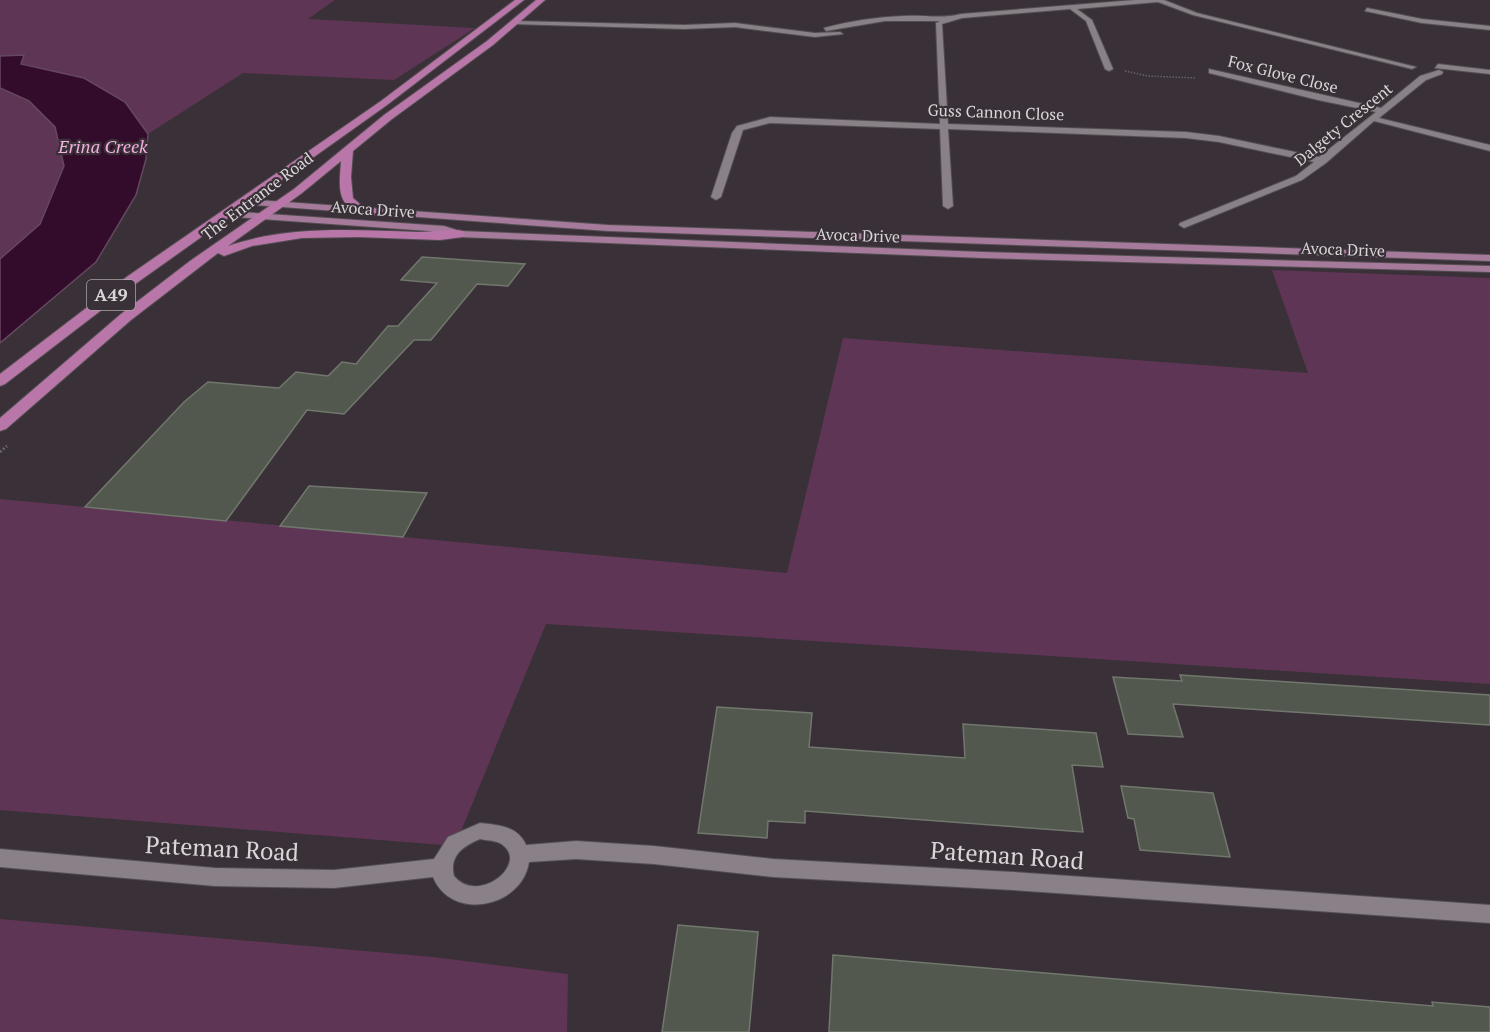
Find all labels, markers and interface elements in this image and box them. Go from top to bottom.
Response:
street label: Fox Glove Close [1226,50,1340,98]
street label: Dalgety Crescent [1289,77,1397,171]
street label: Guss Cannon Close [927,99,1065,125]
water label: Erina Creek [57,134,148,158]
street label: The Entrance Road [197,147,317,245]
street label: Avoca Drive [330,195,416,223]
street label: Avoca Drive [816,223,900,247]
street label: Avoca Drive [1301,237,1385,261]
road number: A49 [87,280,135,310]
street label: Pateman Road [144,828,300,868]
street label: Pateman Road [929,834,1085,876]

